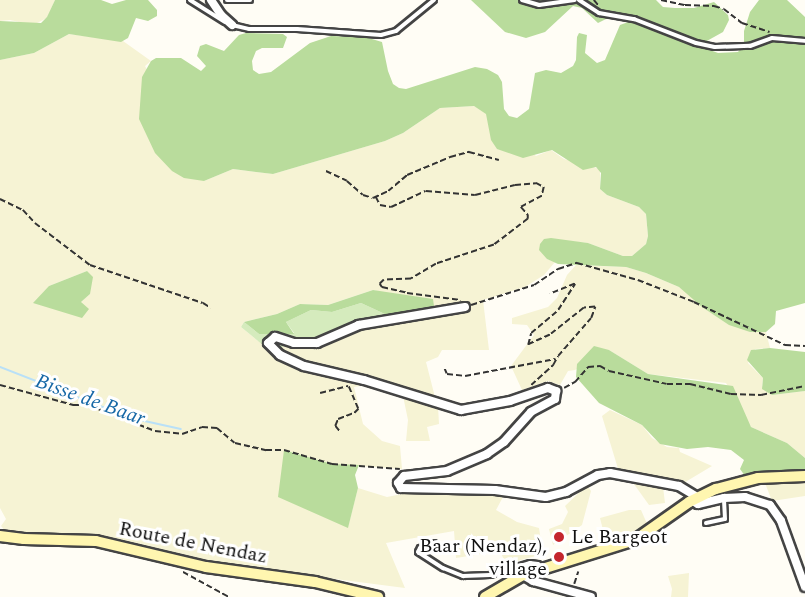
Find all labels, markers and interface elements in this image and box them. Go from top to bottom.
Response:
water label: Bisse de Baar [32,369,148,431]
street label: Route de Nendaz [117,517,269,569]
place label: Le Bargeot [571,525,667,549]
marker: Le Bargeot [552,530,566,544]
place label: Baar (Nendaz), village [419,534,547,581]
marker: Baar (Nendaz), village [552,550,566,564]

